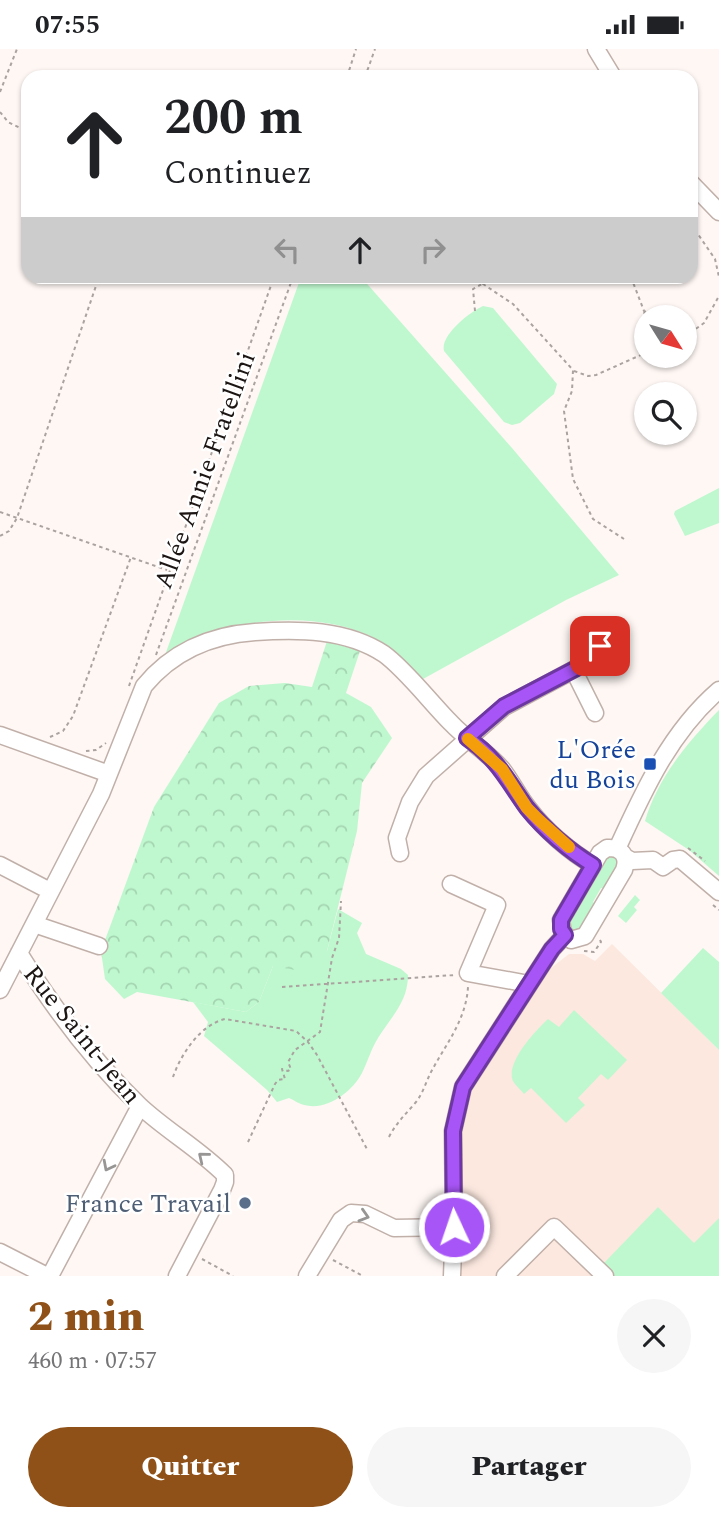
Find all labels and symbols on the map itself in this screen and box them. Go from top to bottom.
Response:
north arrow [634,305,696,367]
street label: Allée Annie Fratellini [143,346,266,595]
pin [570,616,630,676]
place label: L'Orée du Bois [550,730,636,800]
marker: L'Orée du Bois [642,756,658,772]
street label: Rue Saint-Jean [13,956,151,1113]
one-way arrow [198,1152,210,1165]
one-way arrow [103,1159,116,1171]
place label: France Travail [65,1184,231,1224]
position arrow [417,1190,491,1264]
marker: France Travail [237,1195,253,1211]
one-way arrow [358,1208,370,1223]

